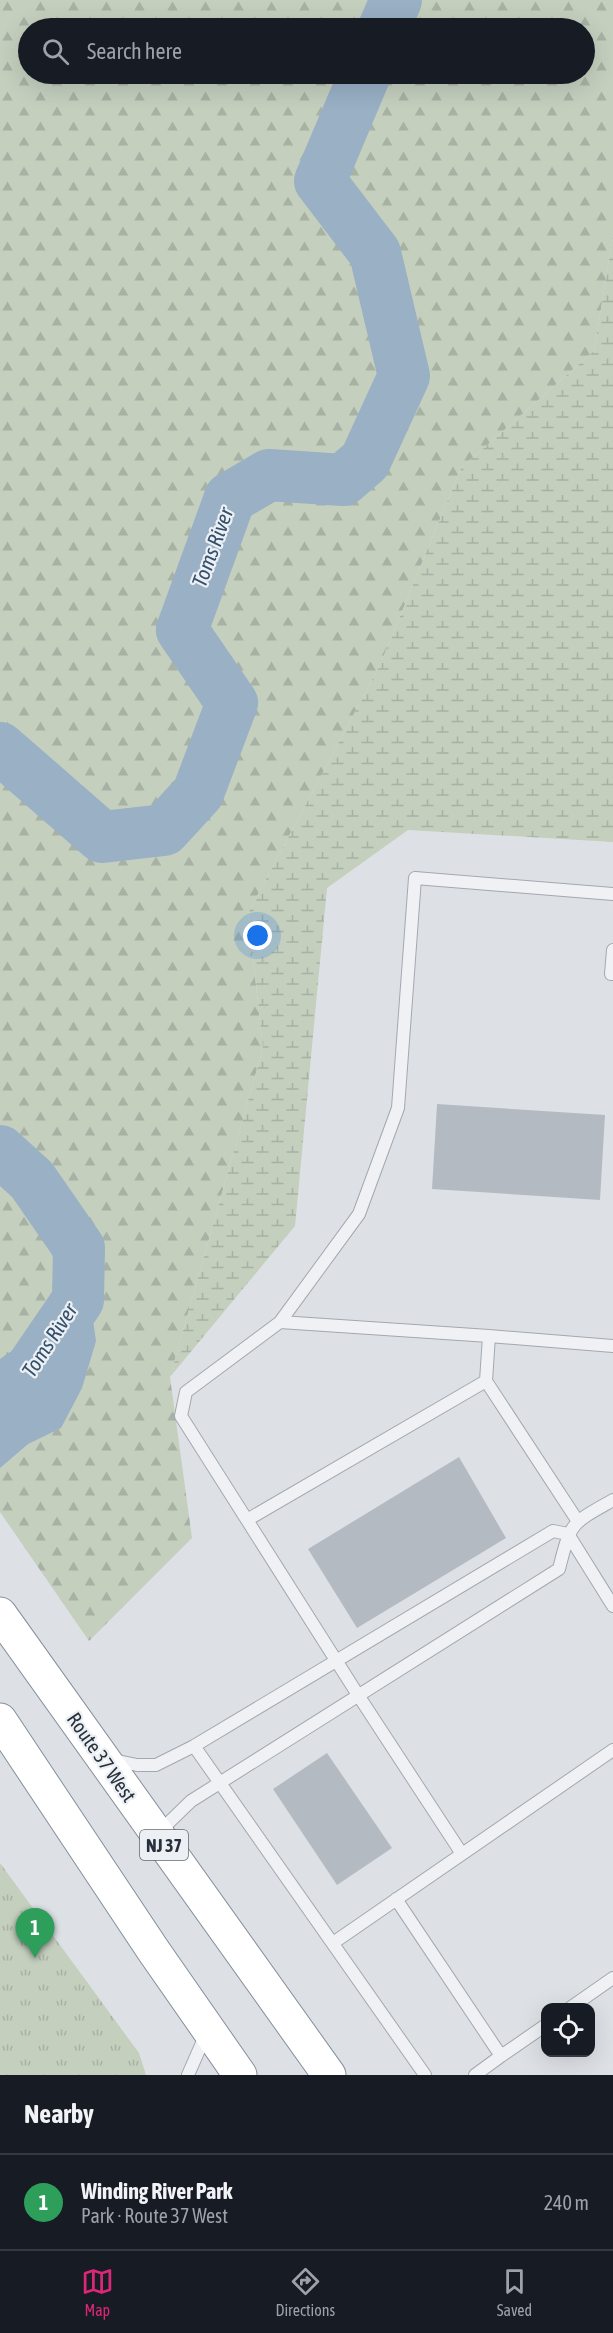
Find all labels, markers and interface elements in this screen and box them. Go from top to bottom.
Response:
search box [18,18,595,84]
icon: search [39,35,72,68]
text: Search here [87,38,182,64]
water label: Toms River [187,503,238,590]
your location [243,921,272,950]
water label: Toms River [16,1298,82,1381]
street label: Route 37 West [63,1708,141,1806]
road number: NJ 37 [140,1830,188,1860]
pin: 1 [15,1908,54,1958]
map controls [541,2003,595,2057]
button: locate [541,2003,595,2057]
text: Nearby [24,2099,94,2129]
text: Winding River Park [81,2178,232,2204]
text: 1 [39,2191,48,2214]
text: 240 m [544,2191,589,2214]
text: Park · Route 37 West [81,2204,228,2227]
tab: Map [81,2265,114,2319]
tab: Directions [275,2265,335,2319]
tab: Saved [497,2265,532,2319]

